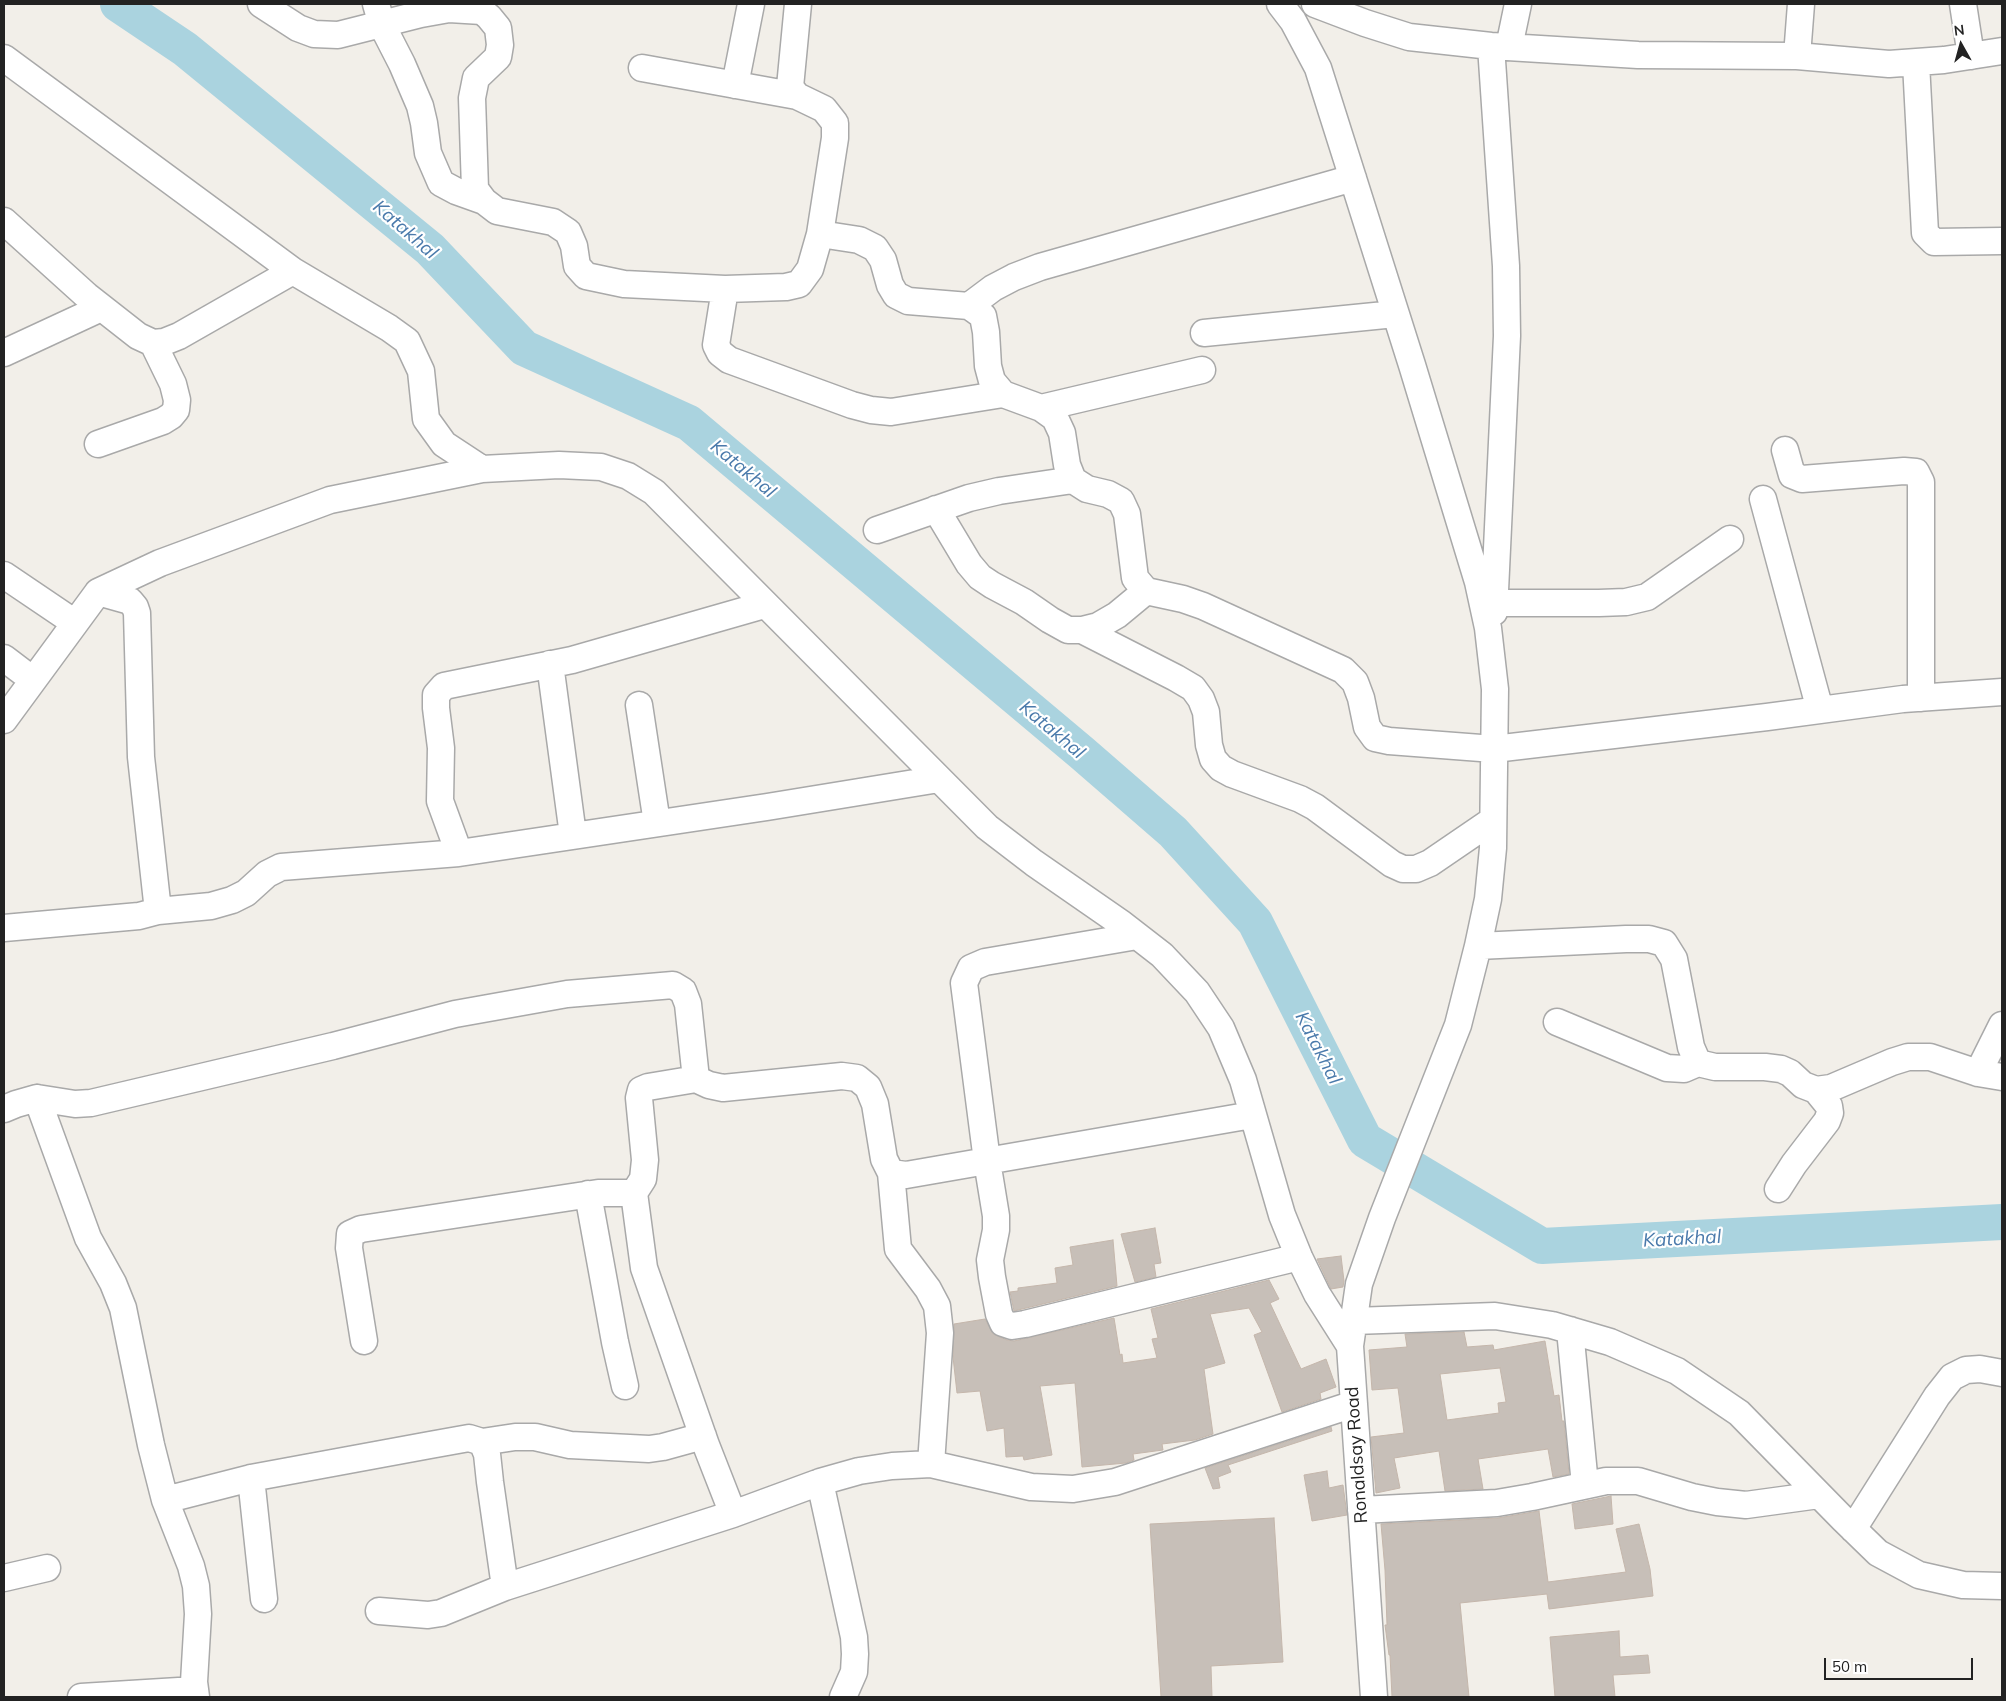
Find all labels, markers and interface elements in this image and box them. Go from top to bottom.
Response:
north arrow [1936,20,1986,70]
text: N [1953,21,1966,40]
water label: Katakhal [368,196,442,264]
water label: Katakhal [706,435,780,503]
water label: Katakhal [1015,696,1089,764]
water label: Katakhal [1290,1008,1346,1088]
water label: Katakhal [1642,1226,1722,1252]
street label: Ronaldsay Road [1341,1386,1373,1524]
scale bar [1826,1648,1975,1680]
text: 50 m [1832,1657,1867,1676]

